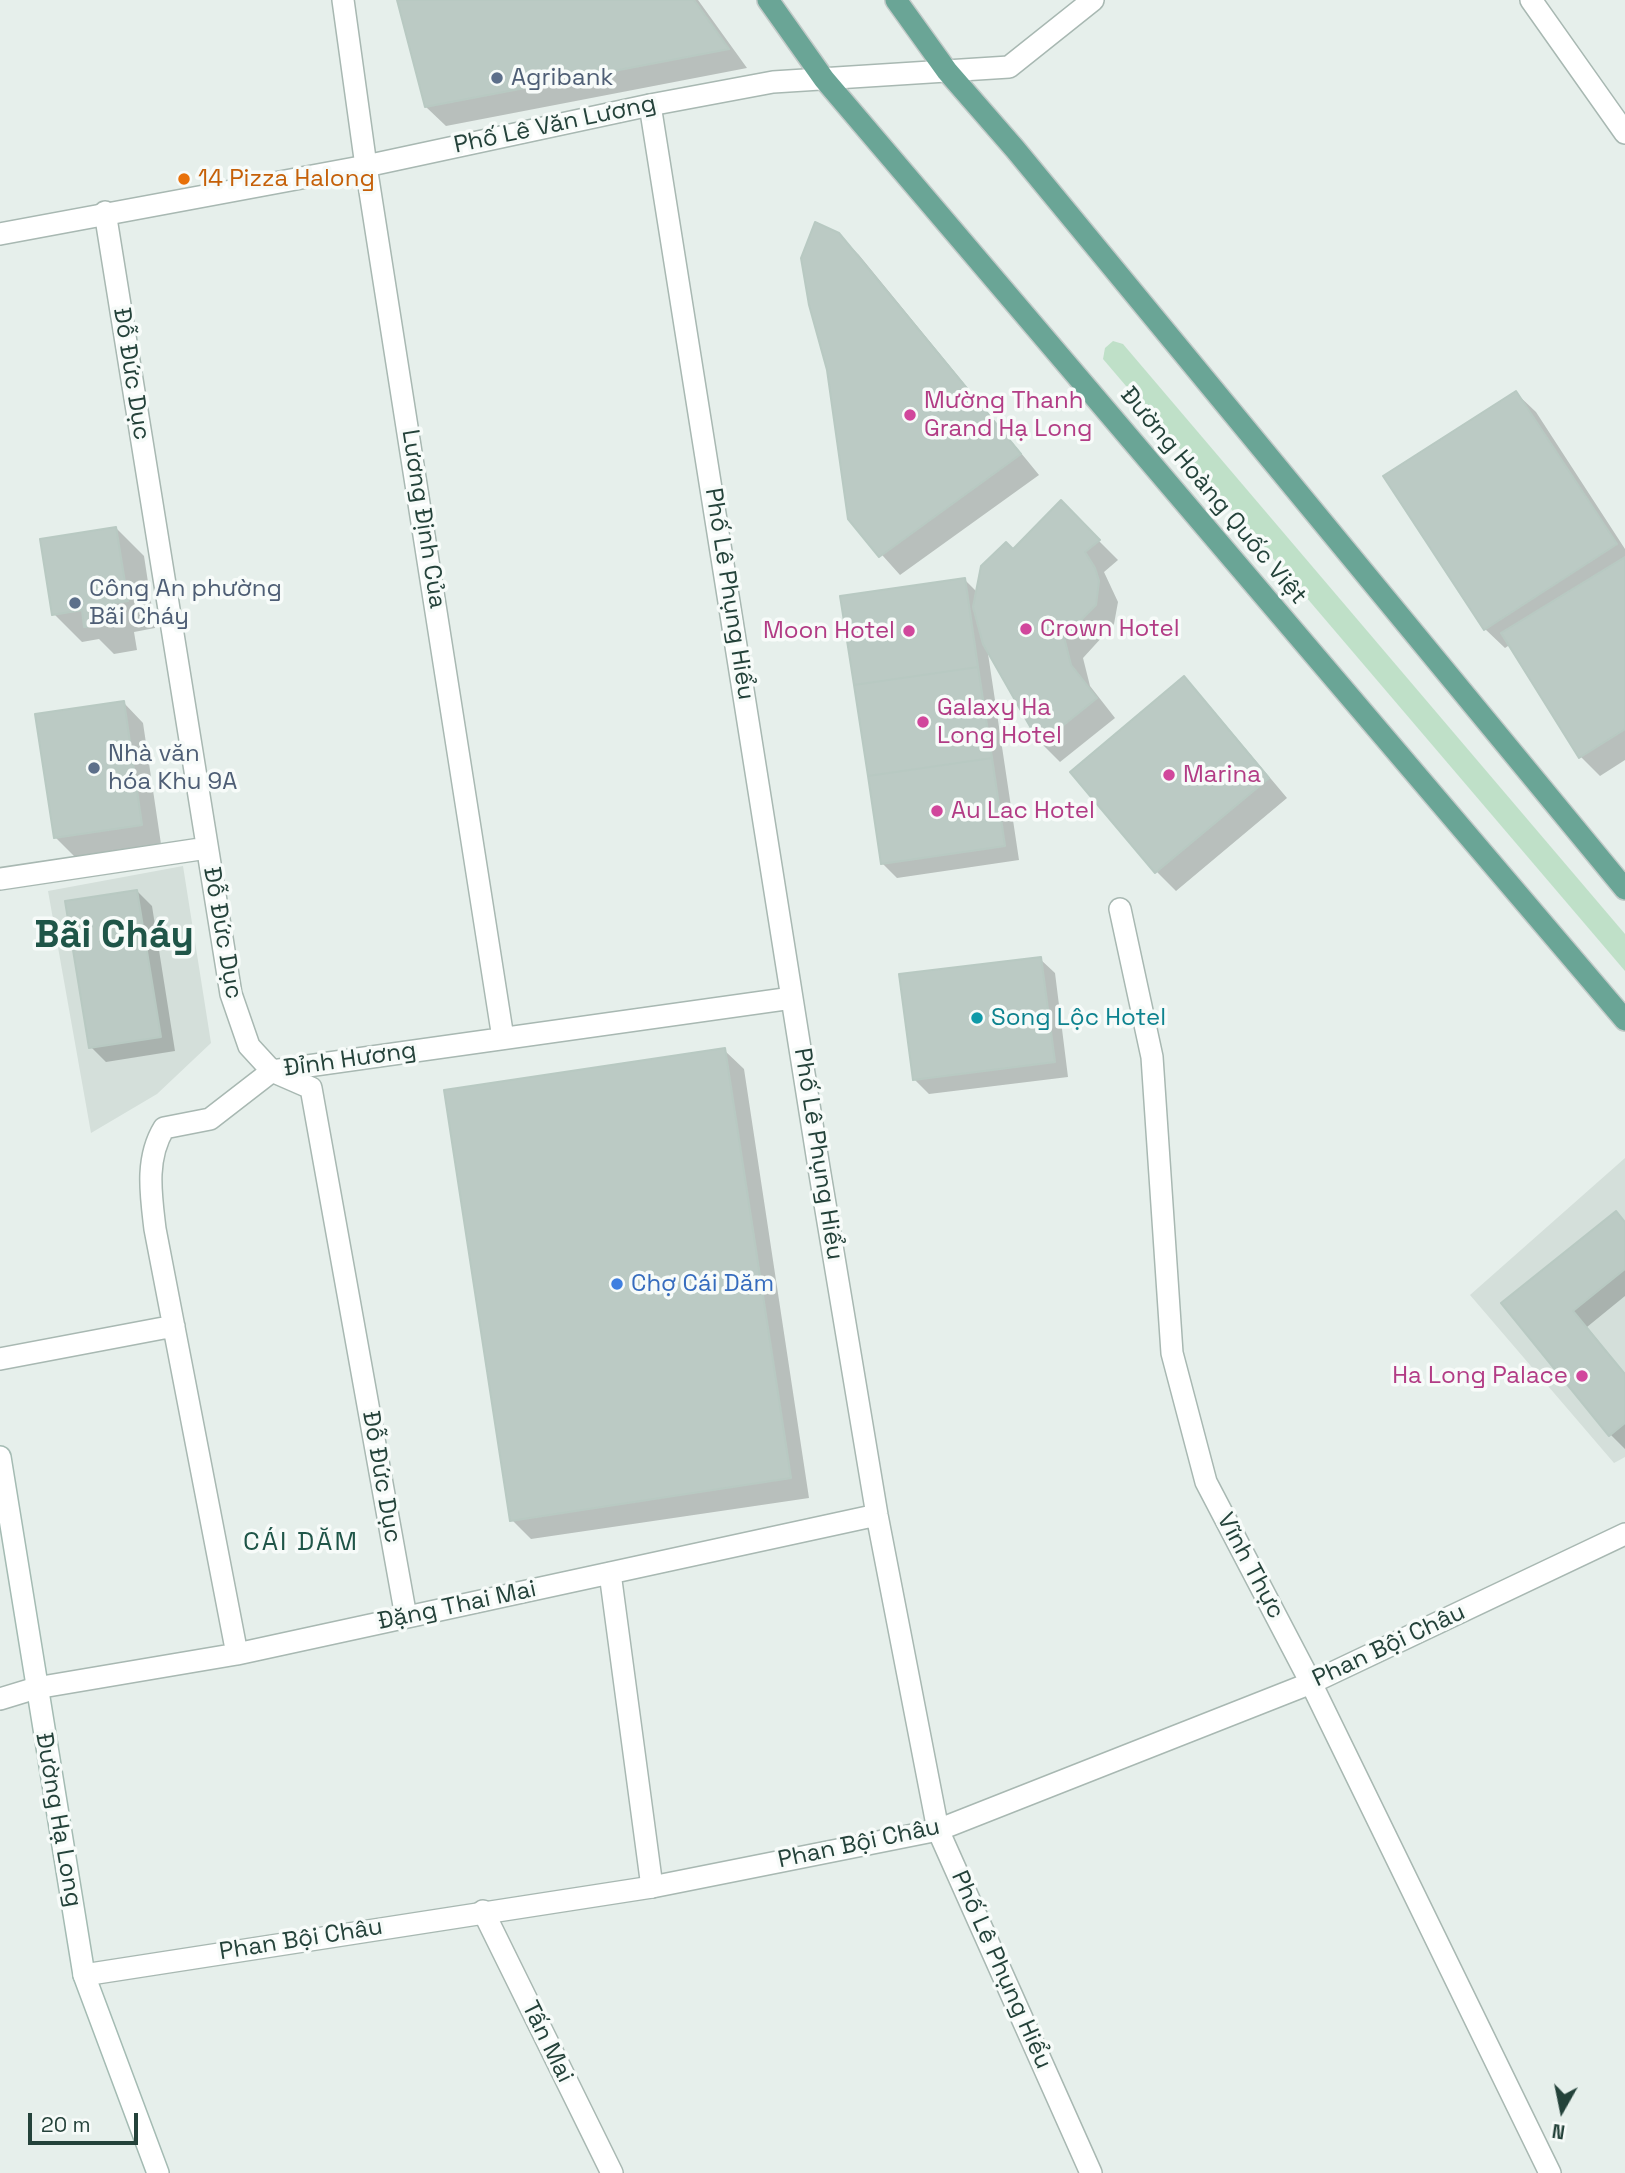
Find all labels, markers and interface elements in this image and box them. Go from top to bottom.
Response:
place label: Agribank [511,64,613,92]
marker: Agribank [489,70,505,86]
street label: Phố Lê Văn Lương [451,90,659,160]
place label: 14 Pizza Halong [198,165,375,193]
marker: 14 Pizza Halong [176,171,192,187]
street label: Đỗ Đức Dục [106,306,156,442]
street label: Đường Hoàng Quốc Việt [1114,381,1312,611]
place label: Mường Thanh Grand Hạ Long [924,387,1092,443]
marker: Mường Thanh Grand Hạ Long [902,407,918,423]
street label: Lương Định Của [395,427,451,611]
street label: Phố Lê Phụng Hiểu [698,486,760,702]
place label: Công An phường Bãi Cháy [89,575,282,631]
marker: Công An phường Bãi Cháy [67,595,83,611]
place label: Crown Hotel [1040,615,1180,643]
place label: Moon Hotel [763,617,895,645]
marker: Crown Hotel [1018,621,1034,637]
marker: Moon Hotel [901,623,917,639]
place label: Galaxy Ha Long Hotel [937,694,1062,750]
marker: Galaxy Ha Long Hotel [915,714,931,730]
place label: Nhà văn hóa Khu 9A [108,740,237,796]
marker: Nhà văn hóa Khu 9A [86,760,102,776]
place label: Marina [1183,761,1261,789]
marker: Marina [1161,767,1177,783]
place label: Au Lac Hotel [951,797,1095,825]
marker: Au Lac Hotel [929,803,945,819]
street label: Đỗ Đức Dục [196,865,248,1001]
district label: Bãi Cháy [34,914,194,960]
place label: Song Lộc Hotel [991,1004,1166,1032]
marker: Song Lộc Hotel [969,1010,985,1026]
street label: Đỉnh Hương [282,1036,418,1084]
street label: Phố Lê Phụng Hiểu [787,1046,849,1262]
place label: Chợ Cái Dăm [631,1270,774,1298]
marker: Chợ Cái Dăm [609,1276,625,1292]
place label: Ha Long Palace [1392,1362,1568,1390]
marker: Ha Long Palace [1574,1368,1590,1384]
street label: Đỗ Đức Dục [355,1409,407,1545]
street label: Vĩnh Thực [1210,1508,1290,1624]
district label: CÁI DĂM [244,1527,358,1559]
street label: Đặng Thai Mai [375,1575,539,1637]
street label: Phan Bội Châu [1308,1598,1470,1694]
street label: Đường Hạ Long [29,1731,87,1909]
street label: Phan Bội Châu [775,1813,943,1875]
street label: Phố Lê Phụng Hiểu [944,1866,1058,2074]
street label: Phan Bội Châu [217,1913,385,1967]
street label: Tấn Mai [515,1997,579,2087]
north arrow [1527,2075,1597,2145]
scale bar [32,2100,142,2144]
text: 20 m [41,2111,91,2138]
text: N [1550,2118,1567,2145]

